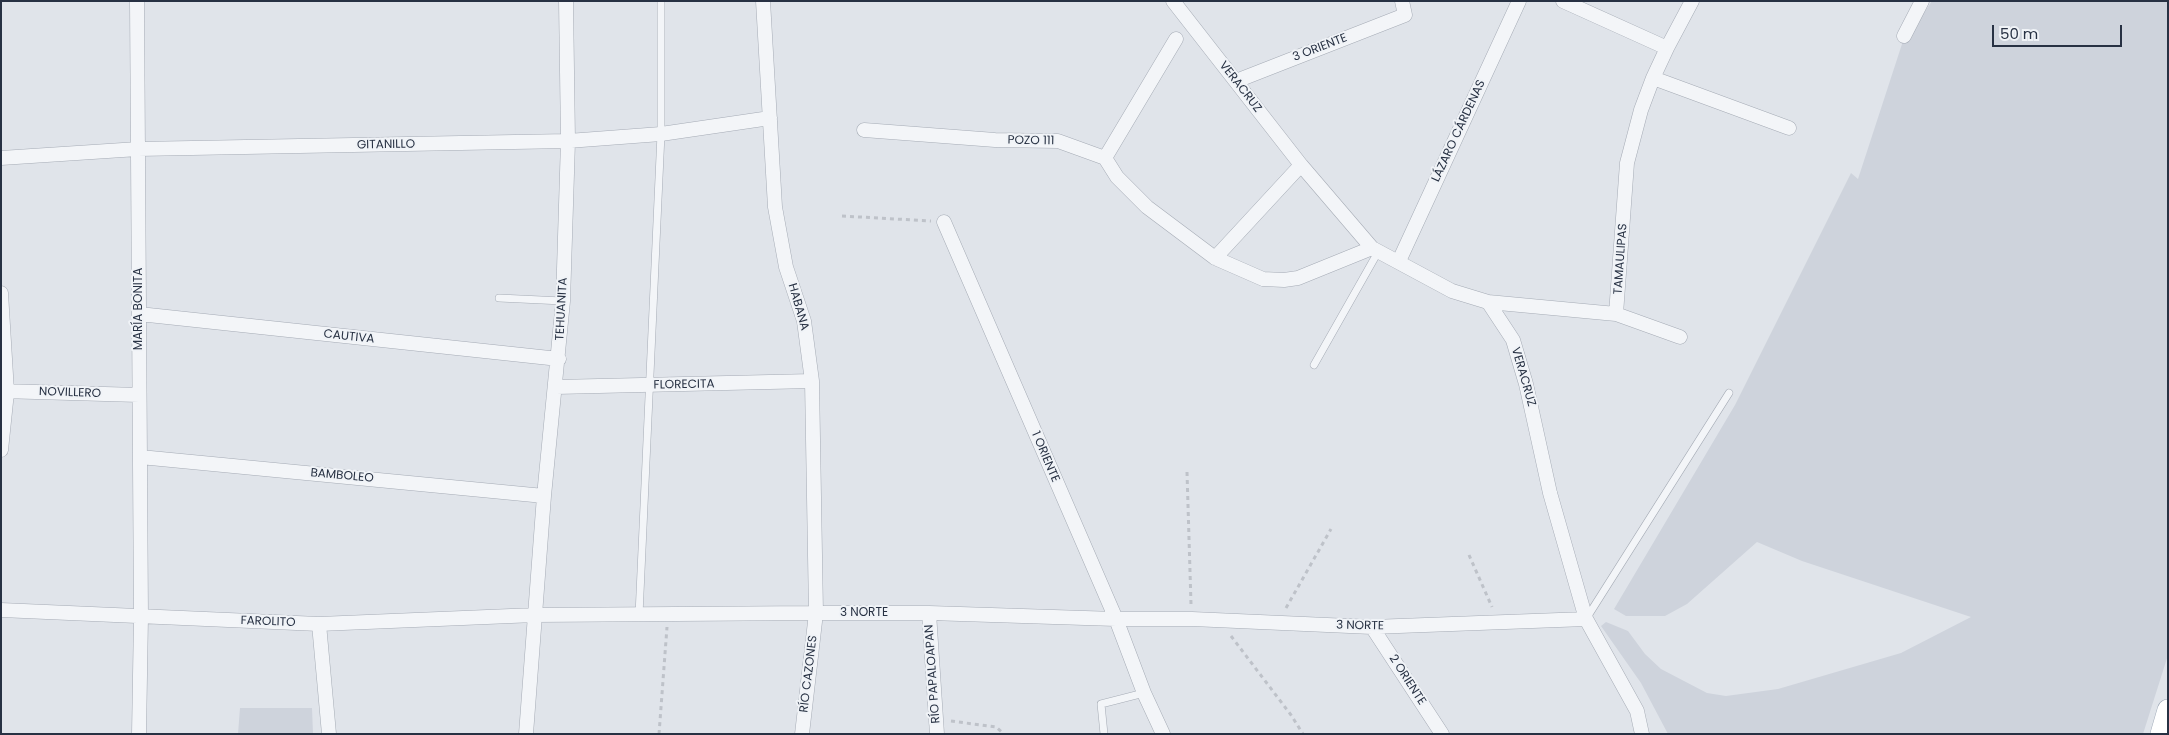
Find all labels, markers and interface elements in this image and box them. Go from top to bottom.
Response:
scale bar [1994,15,2124,47]
text: 50 m [2000,23,2038,44]
street label: 3 ORIENTE [1291,31,1349,65]
street label: VERACRUZ [1216,59,1264,115]
street label: LÁZARO CÁRDENAS [1429,78,1489,184]
street label: POZO 111 [1007,133,1055,149]
street label: GITANILLO [357,137,415,153]
street label: TAMAULIPAS [1611,223,1631,295]
street label: MARÍA BONITA [132,268,146,350]
street label: TEHUANITA [553,277,571,341]
street label: HABANA [784,282,812,332]
street label: CAUTIVA [323,327,375,347]
street label: VERACRUZ [1508,346,1538,408]
street label: FLORECITA [653,377,715,393]
street label: NOVILLERO [39,385,101,401]
street label: 1 ORIENTE [1028,429,1062,485]
street label: BAMBOLEO [310,466,374,486]
street label: 3 NORTE [840,606,888,620]
street label: FAROLITO [240,614,296,630]
street label: 3 NORTE [1336,618,1384,634]
street label: RÍO PAPALOAPAN [922,624,944,724]
street label: RÍO CAZONES [797,635,821,713]
street label: 2 ORIENTE [1385,652,1429,708]

